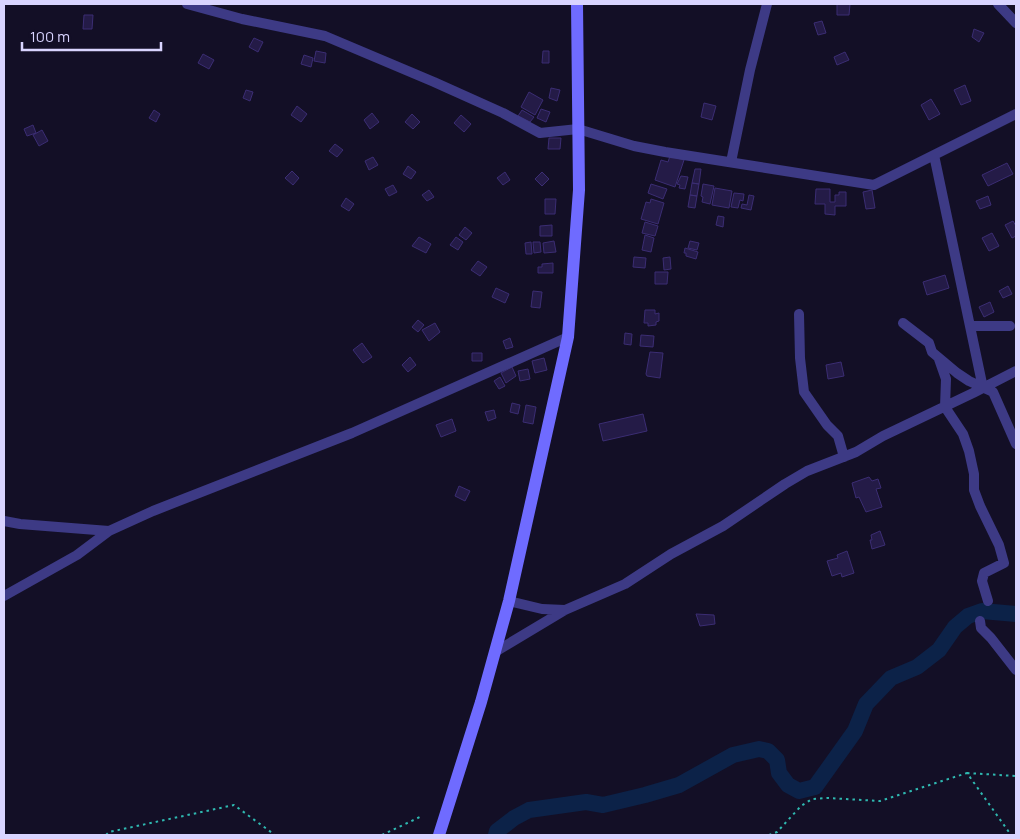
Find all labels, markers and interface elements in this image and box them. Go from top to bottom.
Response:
scale bar [22,20,161,52]
text: 100 m [30,26,70,47]

